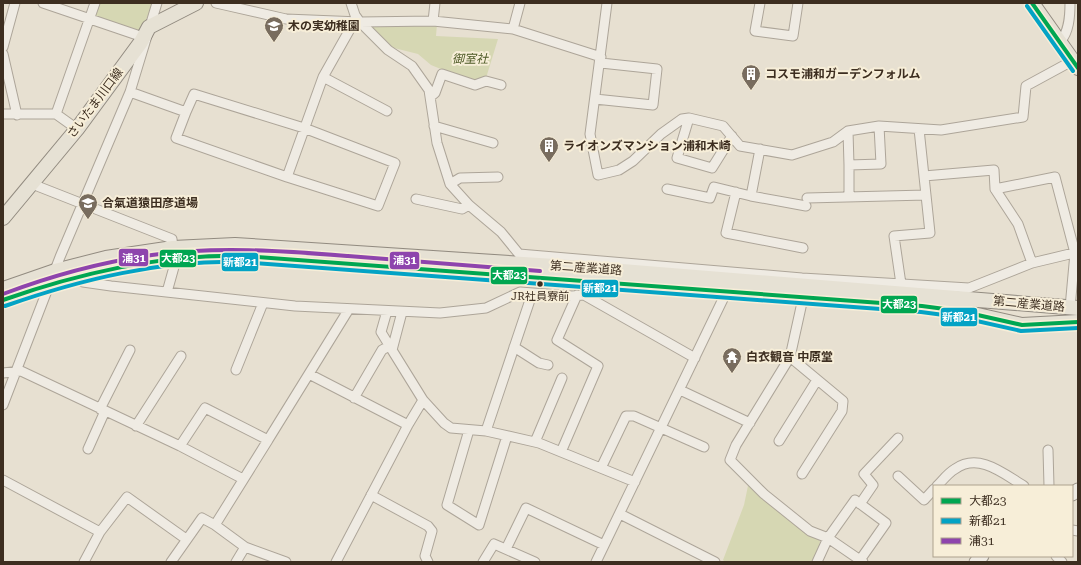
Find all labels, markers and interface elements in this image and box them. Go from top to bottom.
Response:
school or university icon: 木の実幼稚園 [263,15,285,43]
place label: 木の実幼稚園 [288,19,360,33]
park label: 御室社 [452,52,489,66]
building icon: コスモ浦和ガーデンフォルム [740,63,762,91]
street label: さいたま川口線 [64,65,126,141]
place label: コスモ浦和ガーデンフォルム [765,67,920,81]
building icon: ライオンズマンション浦和木崎 [538,135,560,163]
place label: ライオンズマンション浦和木崎 [563,139,731,153]
school or university icon: 合氣道猿田彦道場 [77,192,99,220]
place label: 合氣道猿田彦道場 [102,196,198,210]
line badge: 浦31 [118,248,149,267]
line badge: 大都23 [159,249,197,268]
line badge: 浦31 [389,251,420,270]
text: 浦31 [122,252,146,265]
text: 大都23 [161,252,195,265]
line badge: 新都21 [221,252,259,272]
text: 浦31 [393,254,417,267]
text: 新都21 [223,256,257,269]
street label: 第二産業道路 [550,259,622,277]
line badge: 大都23 [490,266,528,285]
text: 大都23 [492,269,526,282]
marker: JR社員寮前 [535,279,545,289]
line badge: 新都21 [581,279,619,298]
text: 新都21 [583,282,617,295]
place label: JR社員寮前 [511,290,569,303]
street label: 第二産業道路 [993,294,1065,314]
line badge: 大都23 [880,295,918,314]
text: 大都23 [882,298,916,311]
line badge: 新都21 [940,307,978,327]
text: 新都21 [942,311,976,324]
temple icon: 白衣観音 中原堂 [721,346,743,374]
place label: 白衣観音 中原堂 [746,350,833,364]
legend [933,485,1073,557]
text: 大都23 [969,494,1007,508]
text: 新都21 [969,514,1007,528]
text: 浦31 [969,534,995,548]

